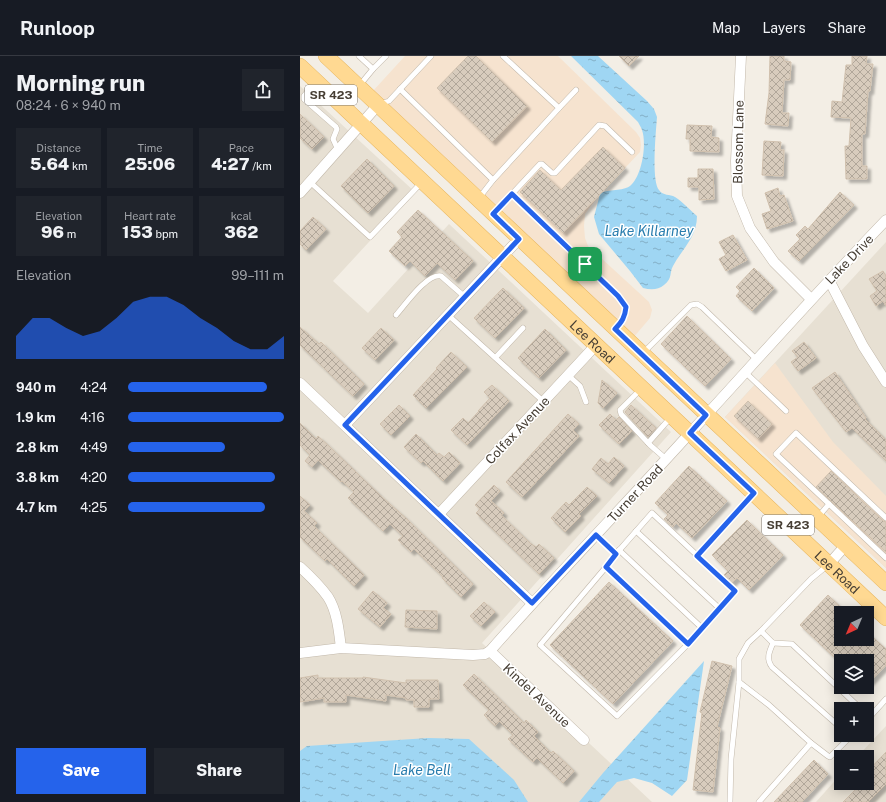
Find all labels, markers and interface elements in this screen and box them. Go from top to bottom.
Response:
text: Runloop [20,17,95,39]
text: Map [712,20,740,36]
text: Layers [762,20,806,36]
text: Share [828,20,866,36]
button: share [242,69,284,111]
text: Morning run [16,70,145,96]
road number: SR 423 [305,85,357,105]
text: 08:24 · 6 × 940 m [16,98,121,113]
street label: Blossom Lane [730,100,747,184]
text: Distance [36,142,81,154]
text: Time [137,142,163,154]
text: Pace [229,142,254,154]
text: 5.64 [30,154,69,174]
text: 25:06 [125,154,175,174]
text: 4:27 [211,154,250,174]
text: km [69,160,88,172]
text: /km [250,160,272,172]
text: Elevation [35,210,82,222]
text: Heart rate [124,210,176,222]
text: kcal [231,210,252,222]
text: 96 [41,222,64,242]
text: 153 [122,222,153,242]
text: 362 [224,222,258,242]
water label: Lake Killarney [604,223,694,239]
text: m [64,228,76,240]
text: bpm [153,228,178,240]
street label: Lake Drive [822,231,877,287]
pin [568,247,602,281]
icon: arrive [574,253,596,275]
text: Elevation [16,268,71,283]
text: 99–111 m [231,268,284,283]
street label: Lee Road [567,317,618,367]
text: 940 m [16,380,56,395]
text: 4:24 [80,380,107,395]
street label: Colfax Avenue [482,393,553,467]
text: 1.9 km [16,410,56,425]
text: 4:16 [80,410,105,425]
text: 2.8 km [16,440,59,455]
text: 4:49 [80,440,107,455]
street label: Turner Road [605,461,666,525]
text: 3.8 km [16,470,59,485]
text: 4:20 [80,470,107,485]
text: 4.7 km [16,500,57,515]
text: 4:25 [80,500,107,515]
road number: SR 423 [762,515,814,535]
street label: Lee Road [811,548,862,597]
north arrow [834,606,874,646]
map controls [834,606,874,790]
button: layers [834,654,874,694]
street label: Kindel Avenue [500,660,573,730]
button: + [834,702,874,742]
button: Save [16,748,146,794]
button: Share [154,748,284,794]
button: − [834,750,874,790]
water label: Lake Bell [393,762,451,778]

